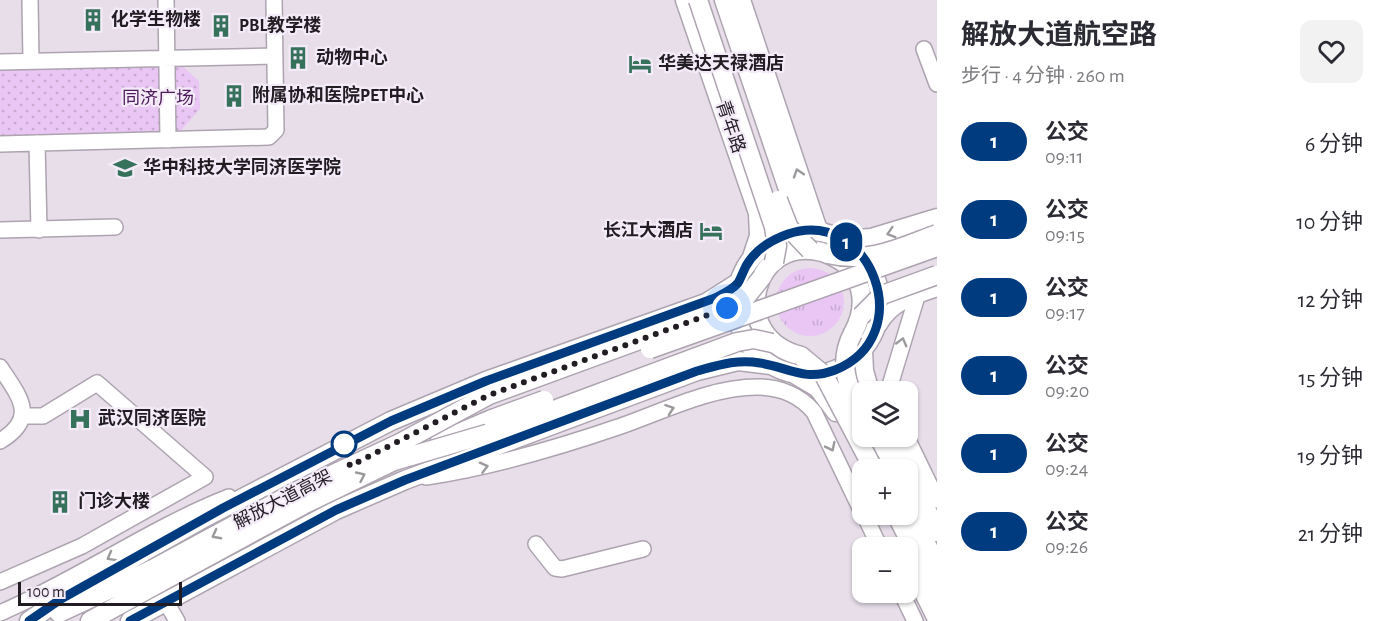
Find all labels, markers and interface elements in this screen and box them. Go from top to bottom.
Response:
building icon: 化学生物楼 [80,7,106,33]
place label: 化学生物楼 [111,9,201,29]
building icon: PBL教学楼 [208,13,234,39]
place label: PBL教学楼 [239,15,321,35]
button: heart [1300,20,1363,83]
text: 解放大道航空路 [961,22,1157,50]
building icon: 动物中心 [285,45,311,71]
place label: 动物中心 [316,47,388,67]
hotel icon: 华美达天禄酒店 [627,51,653,77]
place label: 华美达天禄酒店 [658,53,784,73]
text: 步行 · 4 分钟 · 260 m [961,66,1125,86]
building icon: 附属协和医院PET中心 [221,83,247,109]
place label: 附属协和医院PET中心 [252,85,424,105]
park label: 同济广场 [122,88,194,108]
street label: 青年路 [713,98,749,155]
text: 公交 [1045,121,1089,143]
text: 1 [990,131,998,152]
text: 6 分钟 [1305,133,1363,155]
text: 09:11 [1045,147,1083,167]
school or university icon: 华中科技大学同济医学院 [112,155,138,181]
place label: 华中科技大学同济医学院 [143,157,341,177]
one-way arrow [793,168,805,179]
text: 公交 [1045,199,1089,221]
text: 1 [990,209,998,230]
text: 10 分钟 [1296,211,1363,233]
hotel icon: 长江大酒店 [698,218,724,244]
place label: 长江大酒店 [603,220,693,240]
line badge: 1 [826,222,866,262]
text: 09:15 [1045,225,1085,245]
one-way arrow [886,226,897,238]
text: 1 [842,232,850,253]
text: 公交 [1045,277,1089,299]
text: 1 [990,287,998,308]
text: 12 分钟 [1298,289,1363,311]
your location [712,293,742,323]
text: 09:17 [1045,303,1085,323]
one-way arrow [895,337,907,348]
text: 公交 [1045,355,1089,377]
text: 1 [990,365,998,386]
text: 15 分钟 [1299,367,1363,389]
map controls [852,381,918,603]
button: layers [852,381,918,447]
text: 09:20 [1045,381,1089,401]
one-way arrow [664,403,675,416]
hospital icon: 武汉同济医院 [67,406,93,432]
place label: 武汉同济医院 [98,408,206,428]
unlabelled marker [331,431,357,457]
text: 公交 [1045,433,1089,455]
one-way arrow [824,441,836,452]
text: 1 [990,443,998,464]
text: 19 分钟 [1297,445,1363,467]
button: + [852,459,918,525]
text: 09:24 [1045,459,1088,479]
one-way arrow [479,462,489,475]
street label: 解放大道高架 [230,466,335,533]
one-way arrow [354,472,365,484]
building icon: 门诊大楼 [47,489,73,515]
place label: 门诊大楼 [78,491,150,511]
text: 公交 [1045,511,1089,533]
text: 1 [990,521,998,542]
text: 21 分钟 [1298,523,1363,545]
one-way arrow [212,528,222,539]
button: − [852,537,918,603]
text: 09:26 [1045,537,1088,557]
one-way arrow [107,550,117,561]
scale bar [18,579,182,606]
text: 100 m [27,584,65,600]

